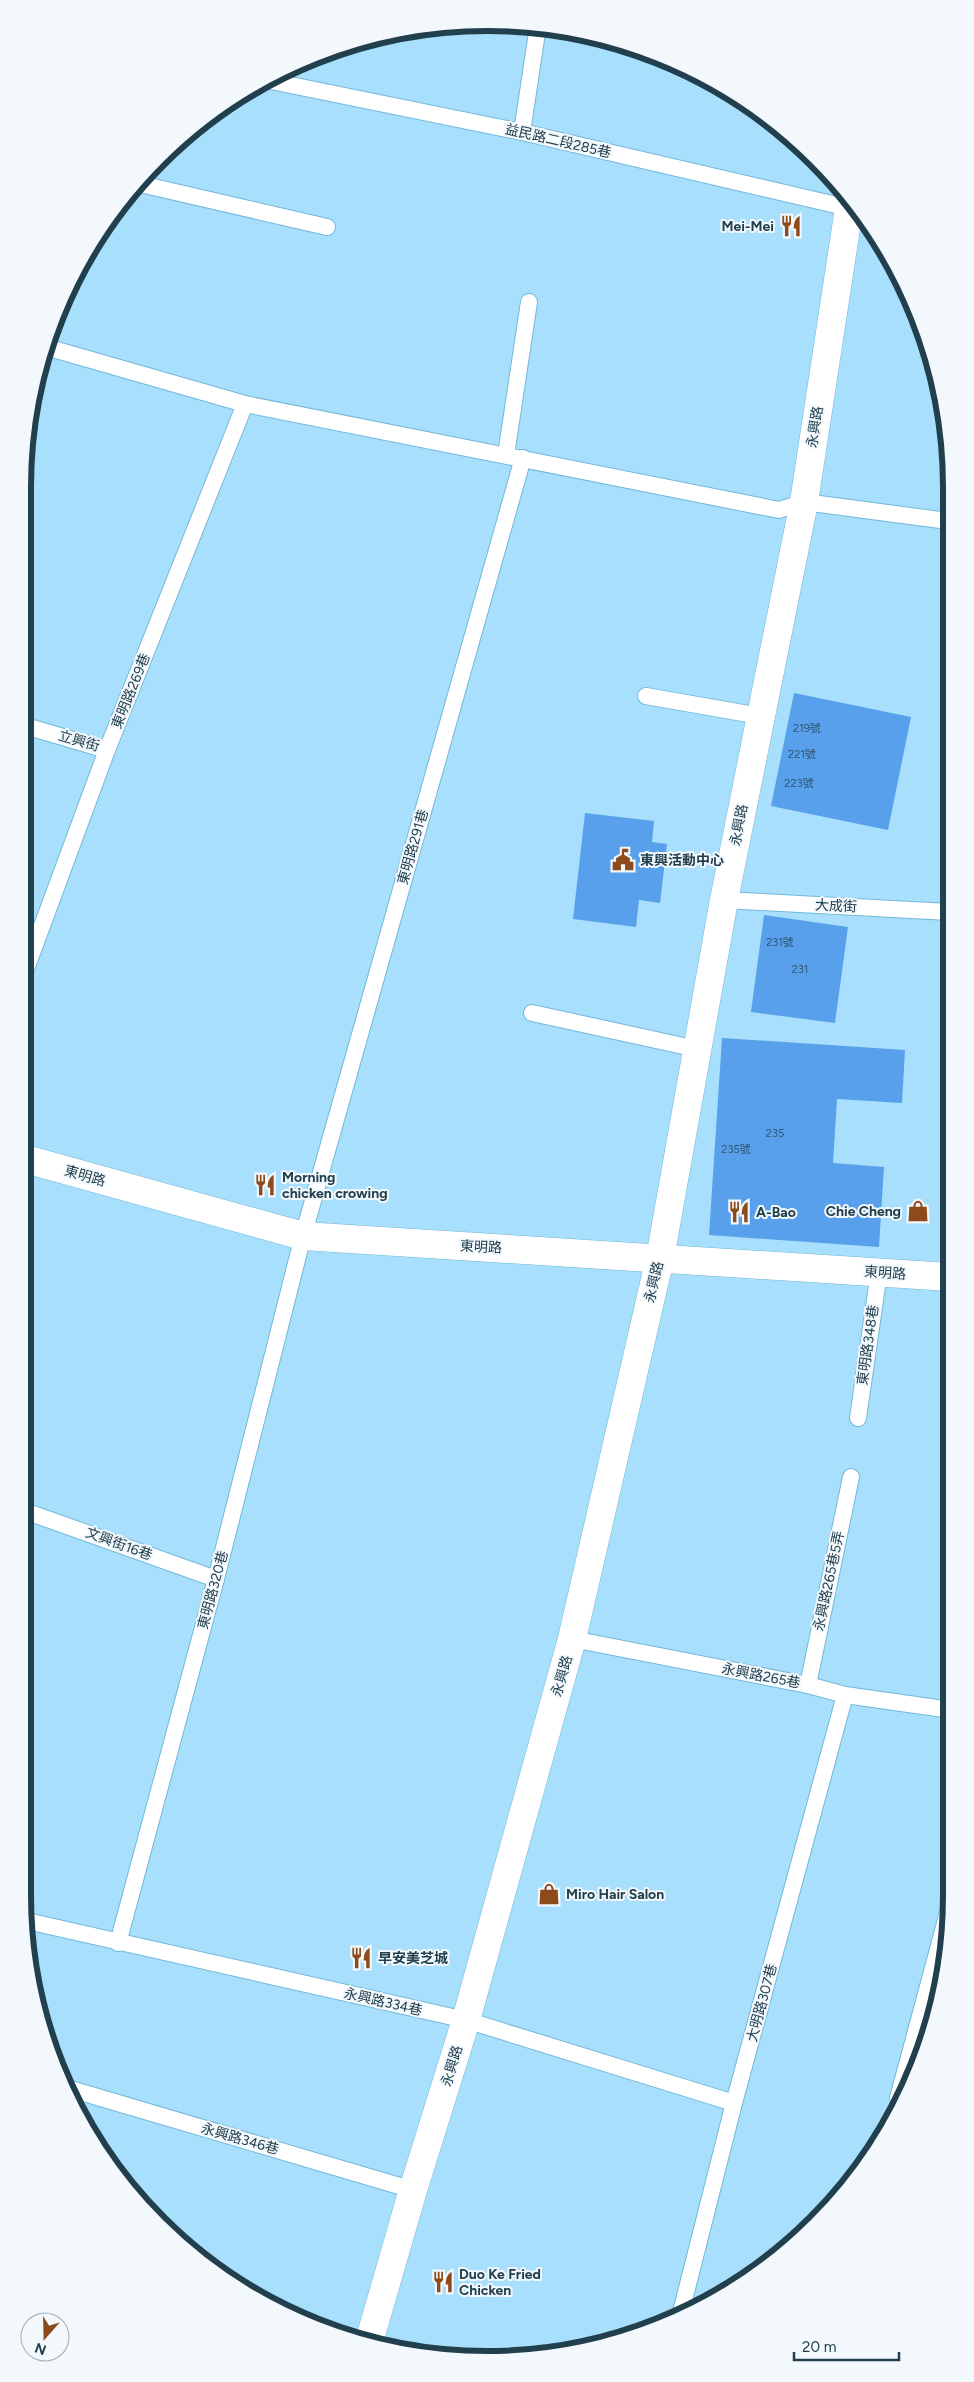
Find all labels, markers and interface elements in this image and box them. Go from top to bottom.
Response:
street label: 益民路二段285巷 [503,121,613,161]
restaurant icon: Mei-Mei [778,213,804,239]
place label: Mei-Mei [721,218,774,235]
street label: 永興路 [803,405,827,449]
street label: 東明路269巷 [108,651,154,731]
house number: 219號 [793,722,821,735]
street label: 立興街 [56,727,102,755]
house number: 221號 [788,748,816,761]
house number: 223號 [784,777,814,790]
street label: 永興路 [727,803,751,847]
street label: 東明路291巷 [394,807,432,887]
public building icon: 東興活動中心 [610,847,636,873]
place label: 東興活動中心 [640,852,724,869]
street label: 大成街 [815,896,857,916]
house number: 231號 [766,936,794,949]
house number: 231 [792,963,808,976]
house number: 235 [766,1127,784,1140]
house number: 235號 [721,1143,751,1156]
street label: 東明路 [62,1162,108,1190]
place label: Morning chicken crowing [282,1169,388,1202]
restaurant icon: Morning chicken crowing [252,1172,278,1198]
shop icon: Chie Cheng [905,1198,931,1224]
restaurant icon: A-Bao [726,1199,752,1225]
place label: Chie Cheng [826,1203,901,1220]
place label: A-Bao [756,1204,796,1221]
street label: 東明路 [460,1237,502,1257]
street label: 永興路 [641,1260,667,1304]
street label: 東明路 [863,1263,907,1283]
street label: 東明路348巷 [854,1304,882,1386]
street label: 文興街16巷 [83,1524,155,1564]
street label: 永興路265巷5弄 [810,1529,848,1633]
street label: 東明路320巷 [194,1549,232,1631]
street label: 永興路 [548,1653,576,1699]
street label: 永興路265巷 [720,1660,802,1692]
shop icon: Miro Hair Salon [536,1881,562,1907]
place label: Miro Hair Salon [566,1886,664,1903]
restaurant icon: 早安美芝城 [348,1945,374,1971]
place label: 早安美芝城 [378,1950,448,1967]
street label: 大明路307巷 [743,1962,781,2044]
street label: 永興路334巷 [342,1985,424,2019]
street label: 永興路 [438,2043,466,2089]
street label: 永興路346巷 [199,2120,281,2158]
place label: Duo Ke Fried Chicken [459,2266,541,2299]
restaurant icon: Duo Ke Fried Chicken [430,2269,456,2295]
north arrow [20,2312,70,2362]
scale bar [794,2330,899,2362]
text: 20 m [802,2338,836,2356]
text: N [33,2339,49,2359]

